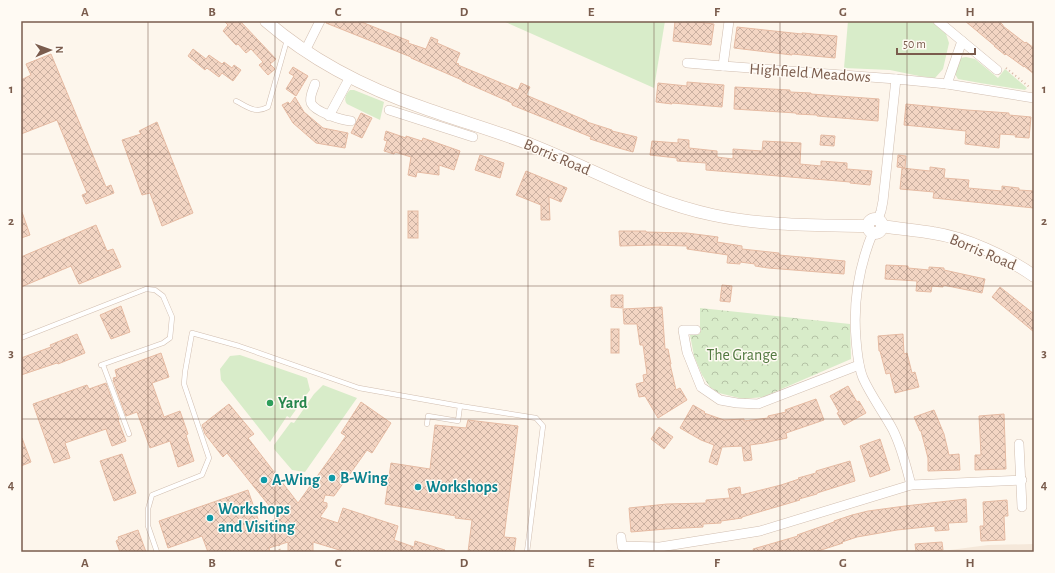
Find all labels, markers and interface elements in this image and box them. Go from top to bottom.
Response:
text: A [81,6,89,19]
text: B [208,6,216,19]
text: C [335,6,342,19]
text: D [460,6,469,19]
text: E [588,6,595,19]
text: F [714,6,721,19]
text: G [839,6,847,19]
text: H [965,6,975,19]
north arrow [30,30,70,70]
scale bar [897,30,975,56]
text: 50 m [903,38,926,50]
text: N [54,46,65,54]
street label: Highfield Meadows [749,61,871,85]
text: 1 [9,83,13,96]
text: 1 [1042,83,1046,96]
street label: Borris Road [521,136,593,178]
text: 2 [8,215,14,228]
text: 2 [1041,215,1047,228]
street label: Borris Road [947,231,1019,273]
text: 3 [8,347,14,360]
park label: The Grange [707,347,777,363]
text: 3 [1041,347,1047,360]
place label: Yard [278,395,308,411]
marker: Yard [265,398,275,408]
place label: B-Wing [340,470,389,486]
place label: A-Wing [272,472,321,488]
marker: B-Wing [327,473,337,483]
marker: A-Wing [259,475,269,485]
text: 4 [8,479,15,492]
place label: Workshops [426,479,498,495]
text: 4 [1041,479,1048,492]
marker: Workshops [413,482,423,492]
place label: Workshops and Visiting [218,501,296,535]
marker: Workshops and Visiting [205,513,215,523]
text: A [81,557,89,570]
text: B [208,557,216,570]
text: C [335,557,342,570]
text: D [460,557,469,570]
text: E [588,557,595,570]
text: F [714,557,721,570]
text: G [839,557,847,570]
text: H [965,557,975,570]

